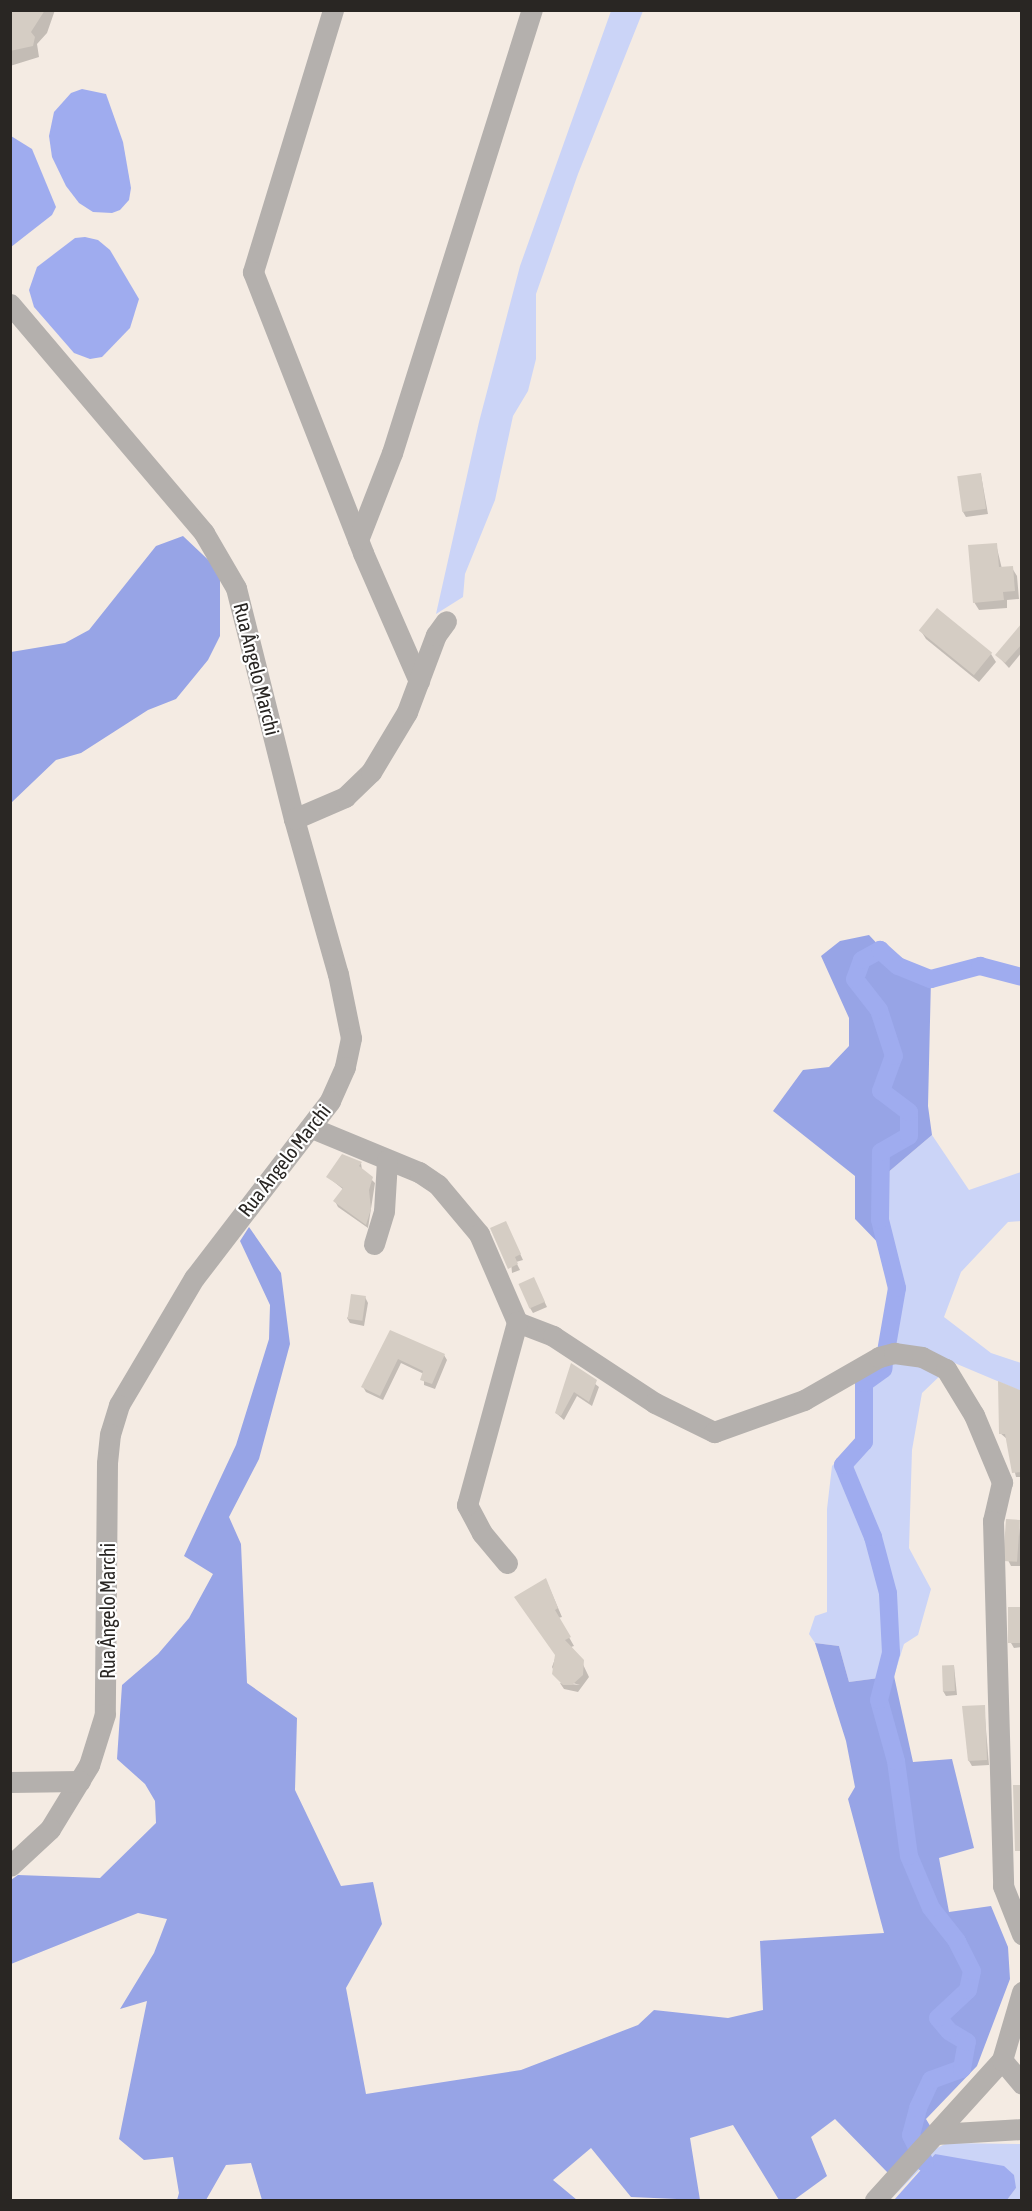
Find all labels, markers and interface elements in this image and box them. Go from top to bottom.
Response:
street label: Rua Ângelo Marchi [229,600,285,738]
street label: Rua Ângelo Marchi [233,1099,335,1221]
street label: Rua Ângelo Marchi [95,1543,119,1679]

